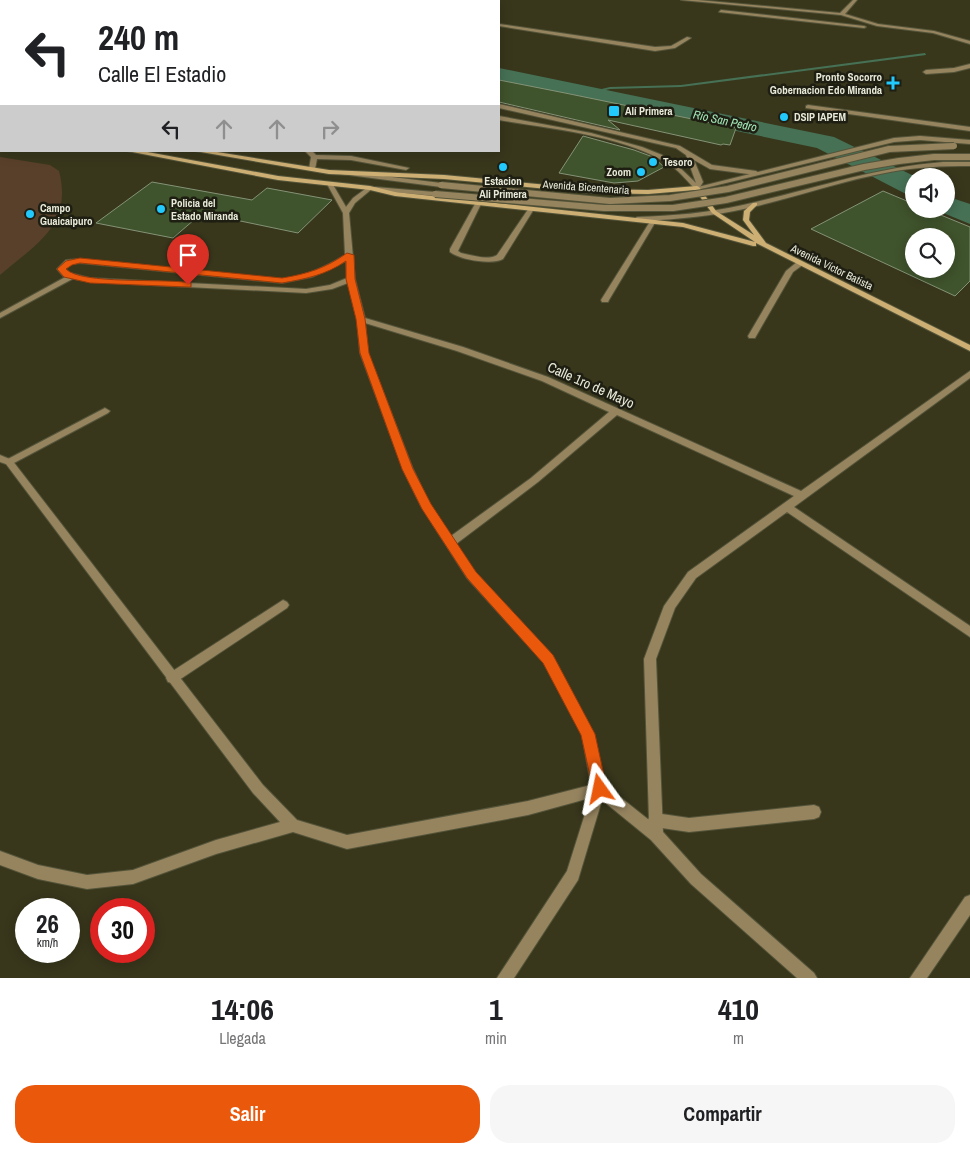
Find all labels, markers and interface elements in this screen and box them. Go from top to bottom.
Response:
text: 240 m [98,14,179,61]
icon: left [15,20,80,85]
text: Calle El Estadio [98,59,226,89]
place label: Pronto Socorro Gobernacion Edo Miranda [770,70,882,97]
marker: Pronto Socorro Gobernacion Edo Miranda [886,76,900,90]
marker: Alí Primera [607,104,621,118]
place label: Alí Primera [625,104,673,118]
water label: Río San Pedro [692,106,759,136]
place label: DSIP IAPEM [794,110,846,124]
marker: DSIP IAPEM [778,111,790,123]
icon: left [157,115,185,143]
icon: ahead [210,115,238,143]
icon: ahead [263,115,291,143]
icon: right [316,115,344,143]
place label: Tesoro [663,155,693,169]
marker: Tesoro [647,156,659,168]
marker: Estacion Ali Primera [497,161,509,173]
place label: Zoom [606,165,631,179]
marker: Zoom [635,166,647,178]
map controls [905,168,955,278]
button: sound [905,168,955,218]
place label: Estacion Ali Primera [479,174,527,201]
street label: Avenida Bicentenaria [541,177,630,197]
place label: Policia del Estado Miranda [171,196,238,223]
place label: Campo Guaicaipuro [40,201,93,228]
marker: Policia del Estado Miranda [155,203,167,215]
marker: Campo Guaicaipuro [24,208,36,220]
button: search [905,228,955,278]
pin [167,234,209,285]
icon: arrive [174,241,202,269]
street label: Avenida Víctor Batista [788,241,875,293]
street label: Calle 1ro de Mayo [545,358,637,412]
position arrow [573,762,625,814]
speed limit sign: 30 [90,898,155,963]
text: 26 [36,907,59,941]
text: km/h [37,935,58,951]
text: 14:06 [211,989,274,1029]
text: 1 [489,989,503,1029]
text: 410 [718,989,759,1029]
text: Llegada [219,1027,266,1049]
text: min [485,1027,507,1049]
text: m [733,1027,744,1049]
button: Salir [15,1085,480,1143]
button: Compartir [490,1085,955,1143]

